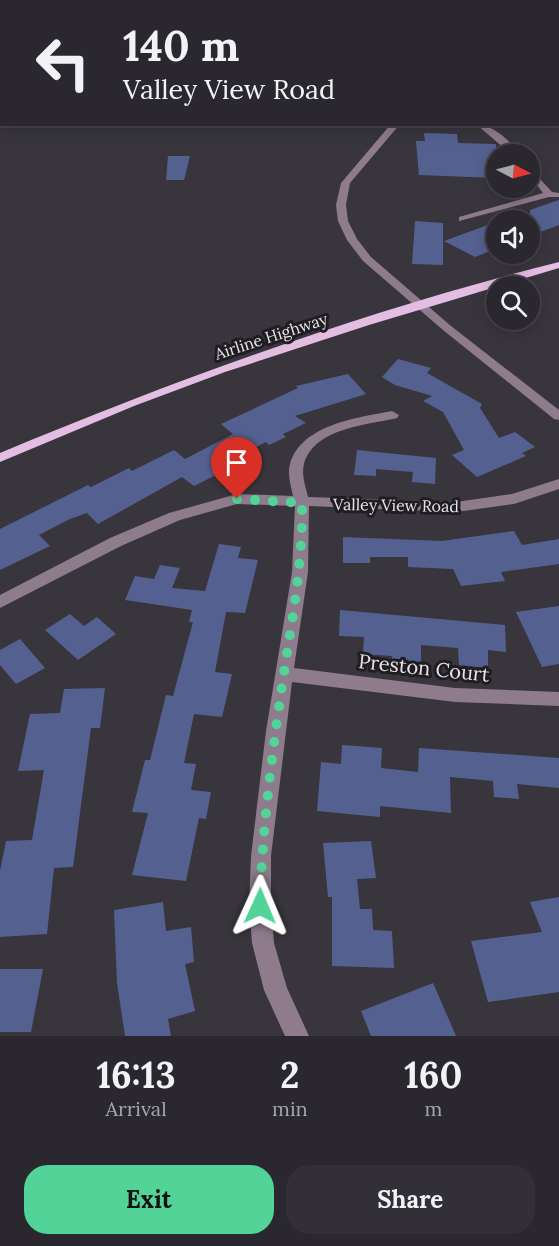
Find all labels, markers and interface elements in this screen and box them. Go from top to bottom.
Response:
text: 140 m [123,19,239,73]
icon: left [24,24,102,102]
text: Valley View Road [123,72,335,106]
north arrow [486,144,540,198]
map controls [486,144,540,330]
button: sound [486,210,540,264]
button: search [486,276,540,330]
street label: Airline Highway [211,308,331,364]
pin [211,437,262,499]
icon: arrive [220,446,253,479]
street label: Valley View Road [332,494,459,516]
street label: Preston Court [357,648,491,687]
position arrow [228,874,292,938]
text: 16:13 [97,1052,176,1098]
text: 2 [280,1052,300,1098]
text: 160 [404,1052,462,1098]
text: Arrival [105,1096,167,1121]
text: min [272,1096,308,1121]
text: m [424,1096,442,1121]
button: Exit [24,1165,274,1234]
button: Share [286,1165,535,1234]

